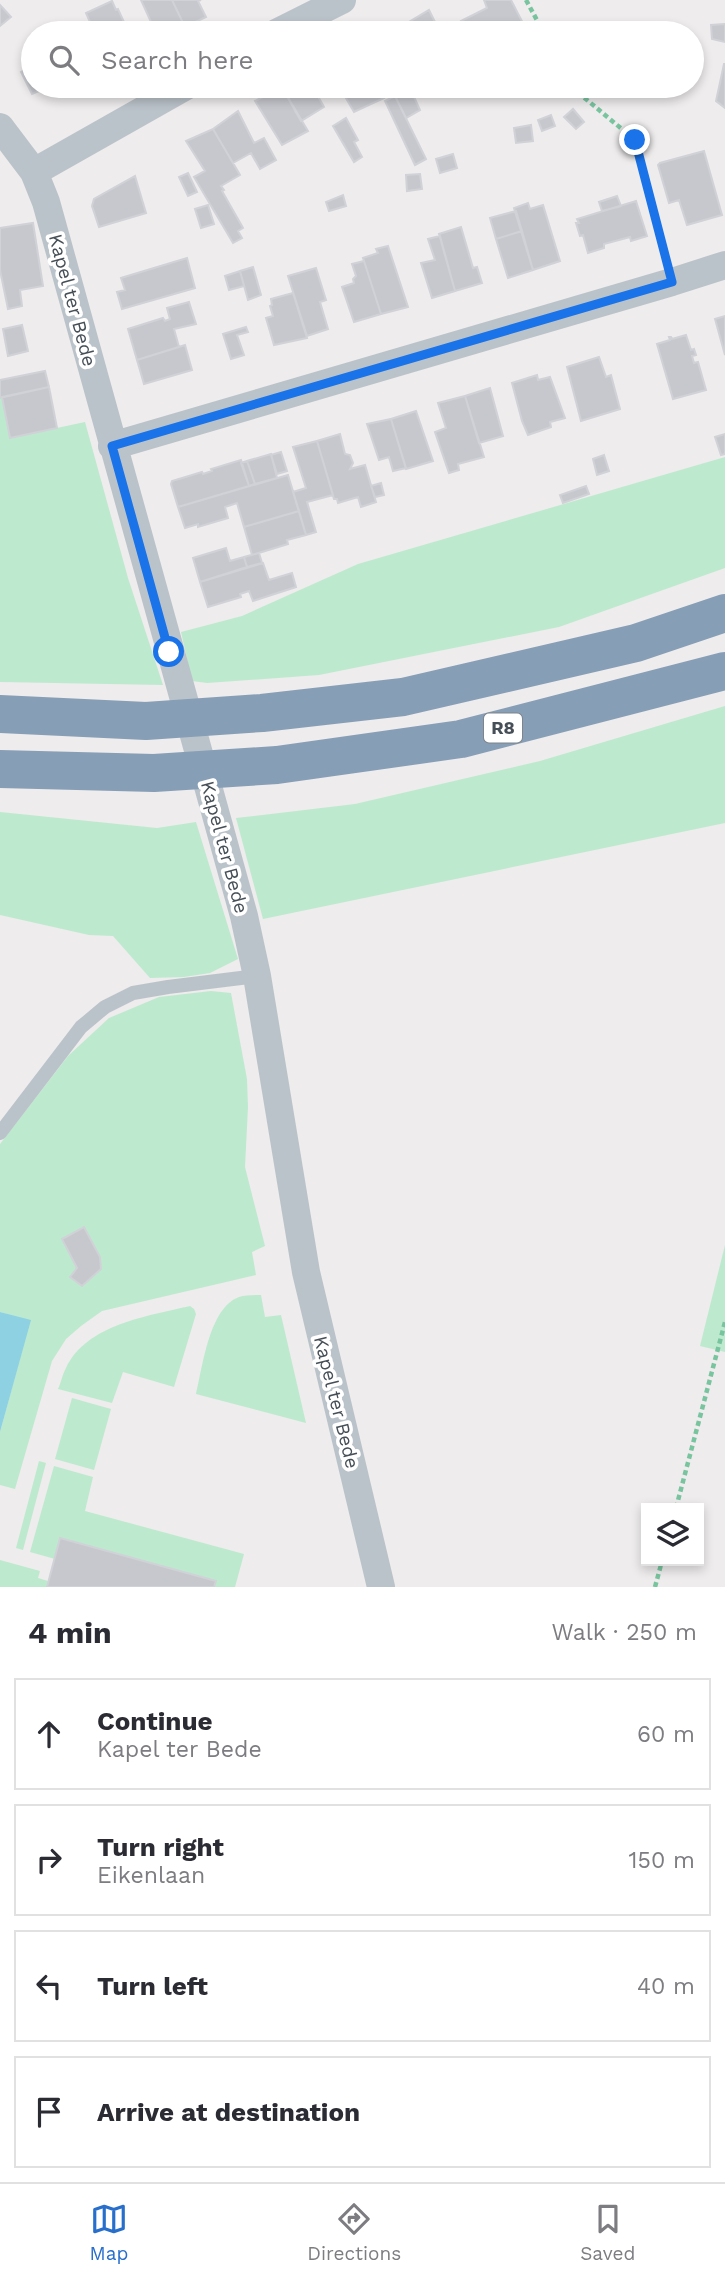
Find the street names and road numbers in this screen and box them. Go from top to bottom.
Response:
street label: Kapel ter Bede [44,231,101,369]
road number: R8 [484,714,522,742]
street label: Kapel ter Bede [196,778,253,916]
street label: Kapel ter Bede [309,1333,364,1471]

